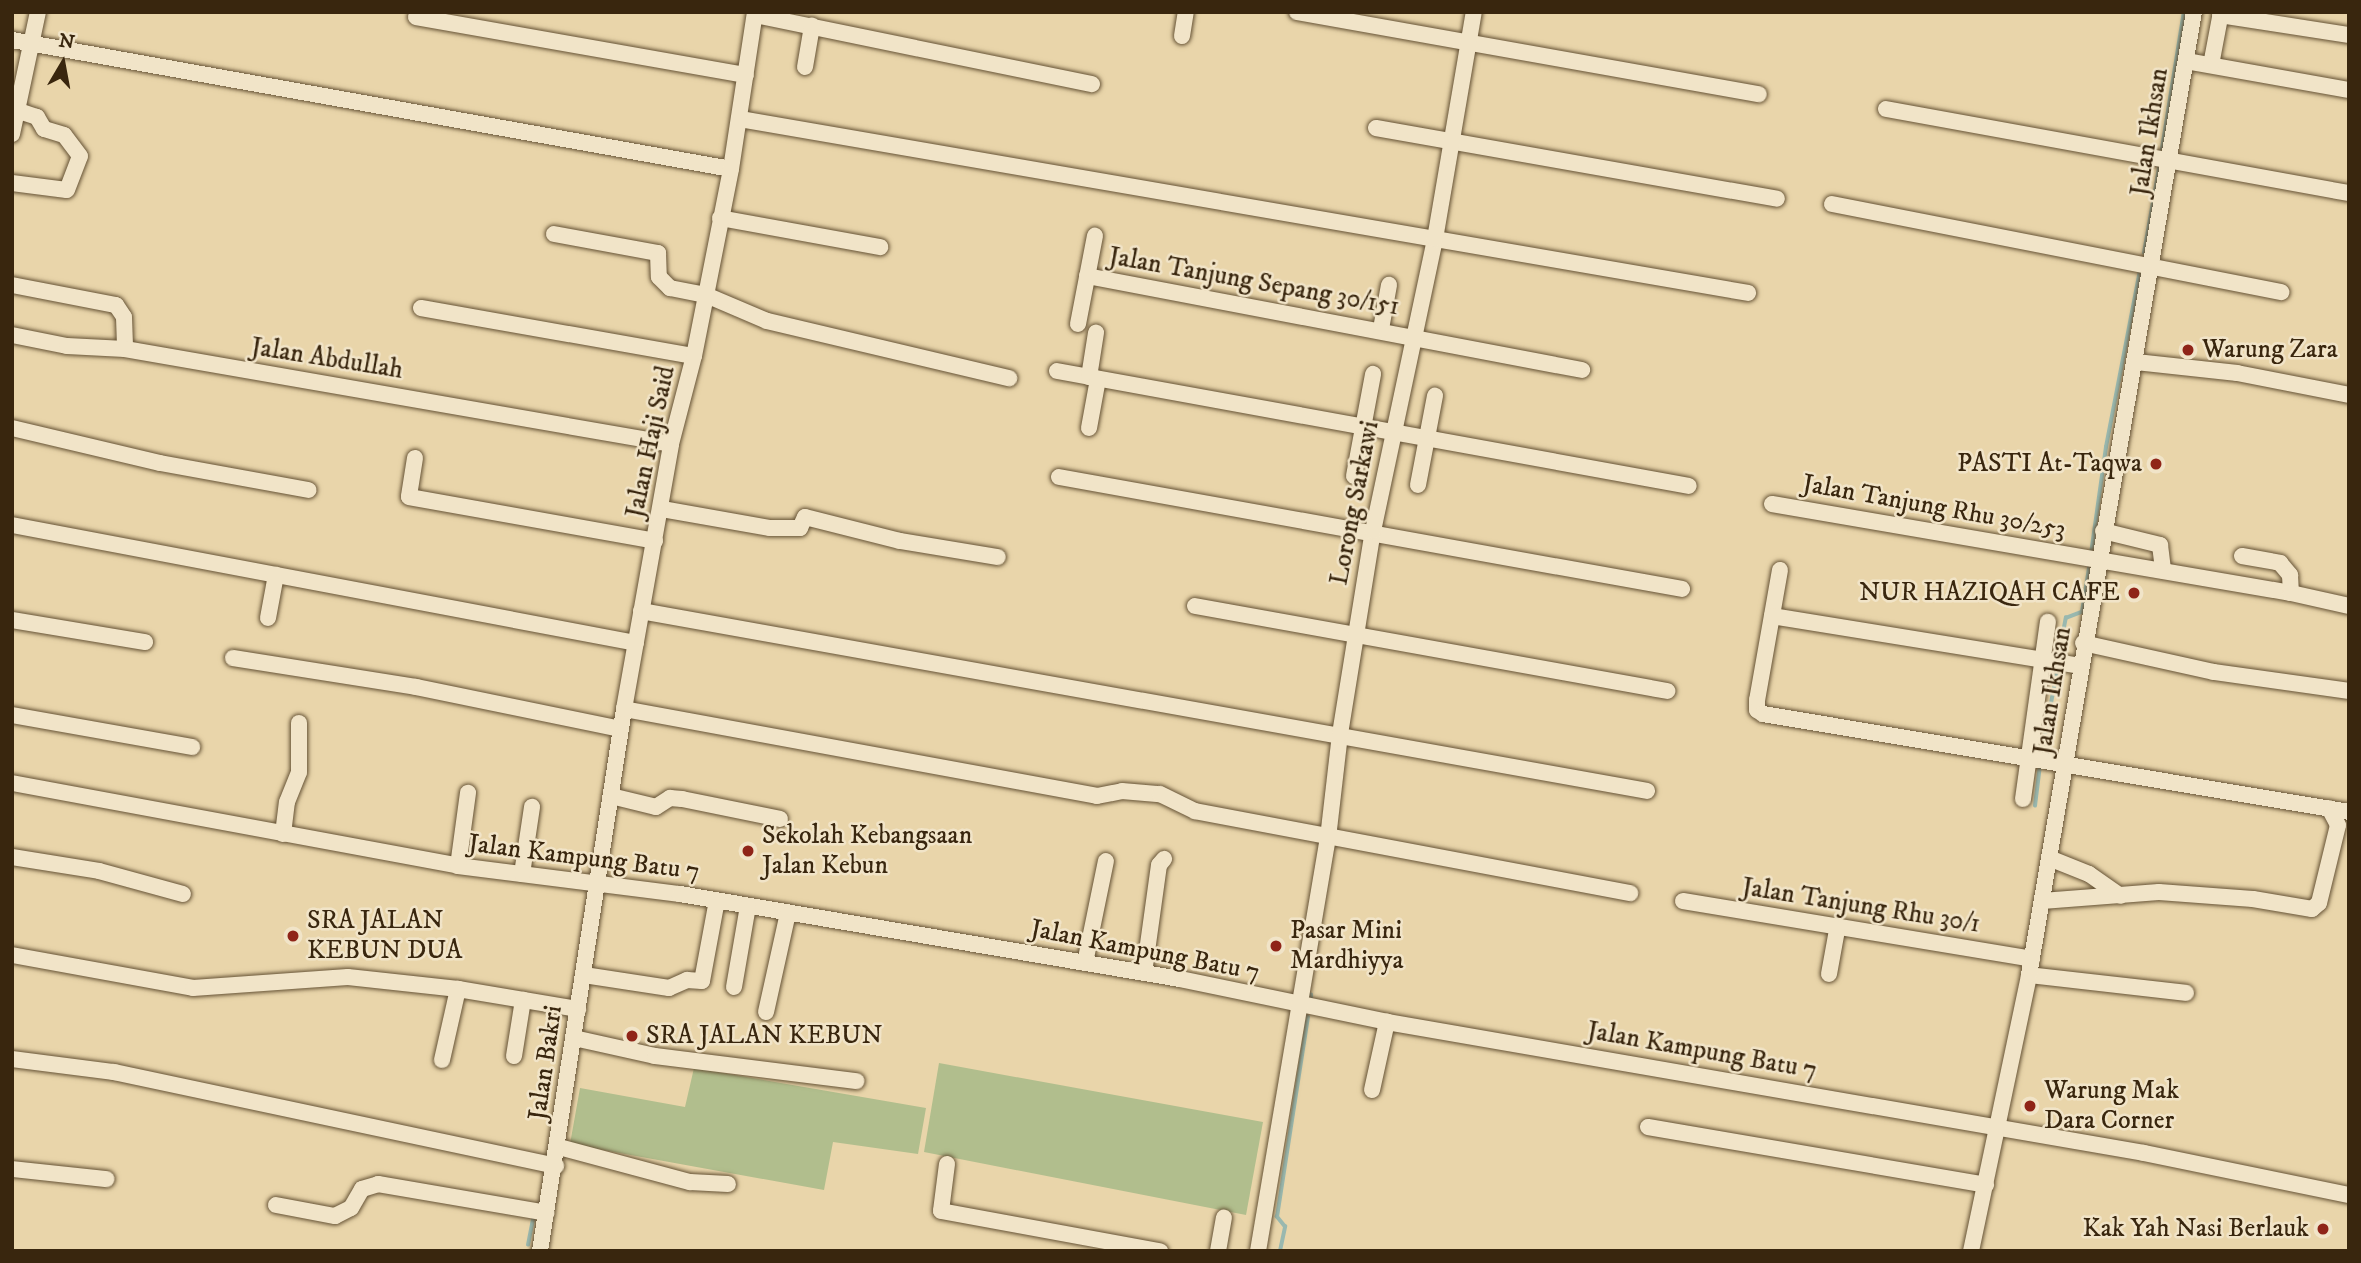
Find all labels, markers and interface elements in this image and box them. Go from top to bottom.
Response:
north arrow [28,28,98,98]
text: N [57,29,76,55]
street label: Jalan Ikhsan [2124,66,2176,198]
street label: Jalan Tanjung Sepang 30/151 [1106,241,1402,323]
street label: Jalan Abdullah [249,332,405,386]
place label: Warung Zara [2202,334,2338,366]
marker: Warung Zara [2180,342,2196,358]
street label: Jalan Haji Said [620,363,682,521]
street label: Lorong Sarkawi [1324,418,1386,588]
place label: PASTI At-Taqwa [1957,448,2142,480]
marker: PASTI At-Taqwa [2148,456,2164,472]
street label: Jalan Tanjung Rhu 30/253 [1800,469,2068,545]
place label: NUR HAZIQAH CAFE [1859,577,2120,609]
marker: NUR HAZIQAH CAFE [2126,585,2142,601]
street label: Jalan Ikhsan [2027,625,2079,757]
place label: Sekolah Kebangsaan Jalan Kebun [762,820,972,882]
street label: Jalan Kampung Batu 7 [467,828,701,888]
marker: Sekolah Kebangsaan Jalan Kebun [740,843,756,859]
street label: Jalan Tanjung Rhu 30/1 [1740,872,1982,940]
place label: SRA JALAN KEBUN DUA [307,905,462,967]
street label: Jalan Kampung Batu 7 [1028,913,1262,989]
place label: Pasar Mini Mardhiyya [1290,915,1403,976]
marker: SRA JALAN KEBUN DUA [285,928,301,944]
marker: Pasar Mini Mardhiyya [1268,938,1284,954]
street label: Jalan Bakri [523,1004,569,1122]
street label: Jalan Kampung Batu 7 [1585,1015,1819,1087]
place label: SRA JALAN KEBUN [646,1020,883,1052]
marker: SRA JALAN KEBUN [624,1028,640,1044]
place label: Warung Mak Dara Corner [2044,1075,2179,1136]
marker: Warung Mak Dara Corner [2022,1098,2038,1114]
place label: Kak Yah Nasi Berlauk [2082,1213,2309,1245]
marker: Kak Yah Nasi Berlauk [2315,1221,2331,1237]

